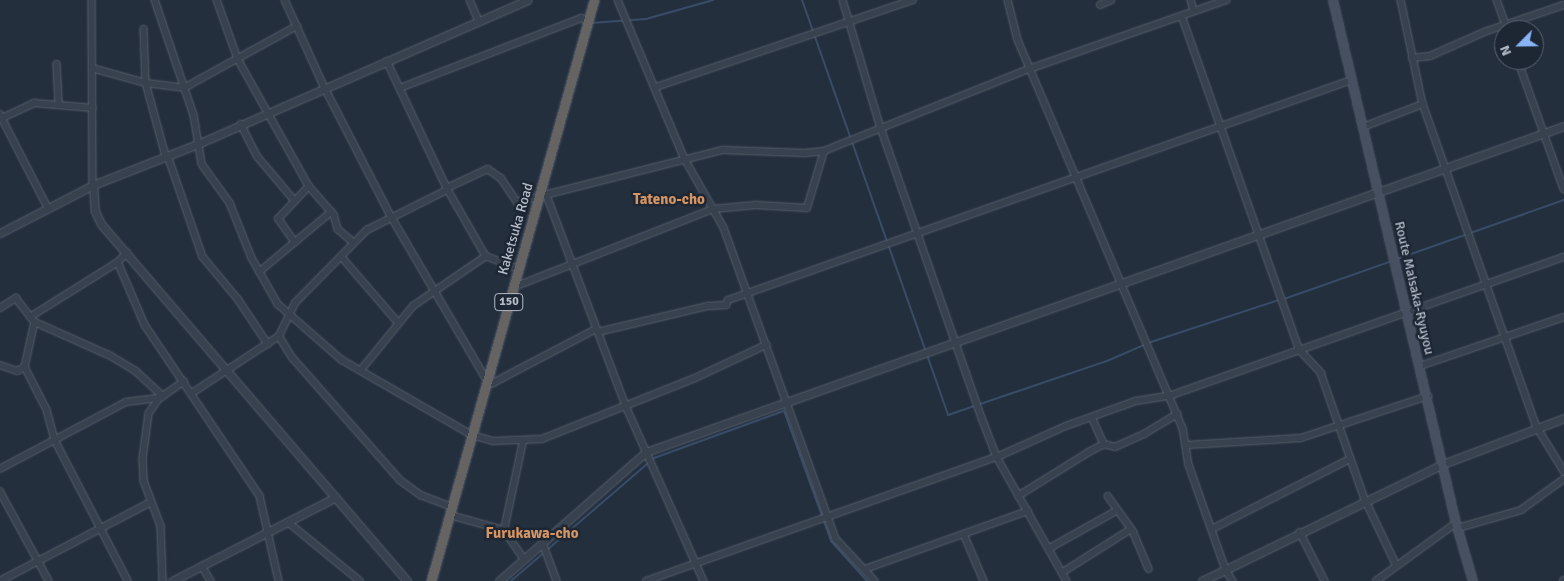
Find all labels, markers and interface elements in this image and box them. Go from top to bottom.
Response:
north arrow [1494,20,1544,70]
text: N [1496,43,1515,58]
street label: Kaketsuka Road [495,181,537,277]
district label: Tateno-cho [633,191,705,209]
street label: Route Maisaka-Ryuyou [1390,220,1438,356]
road number: 150 [494,292,524,312]
district label: Furukawa-cho [485,525,579,543]

